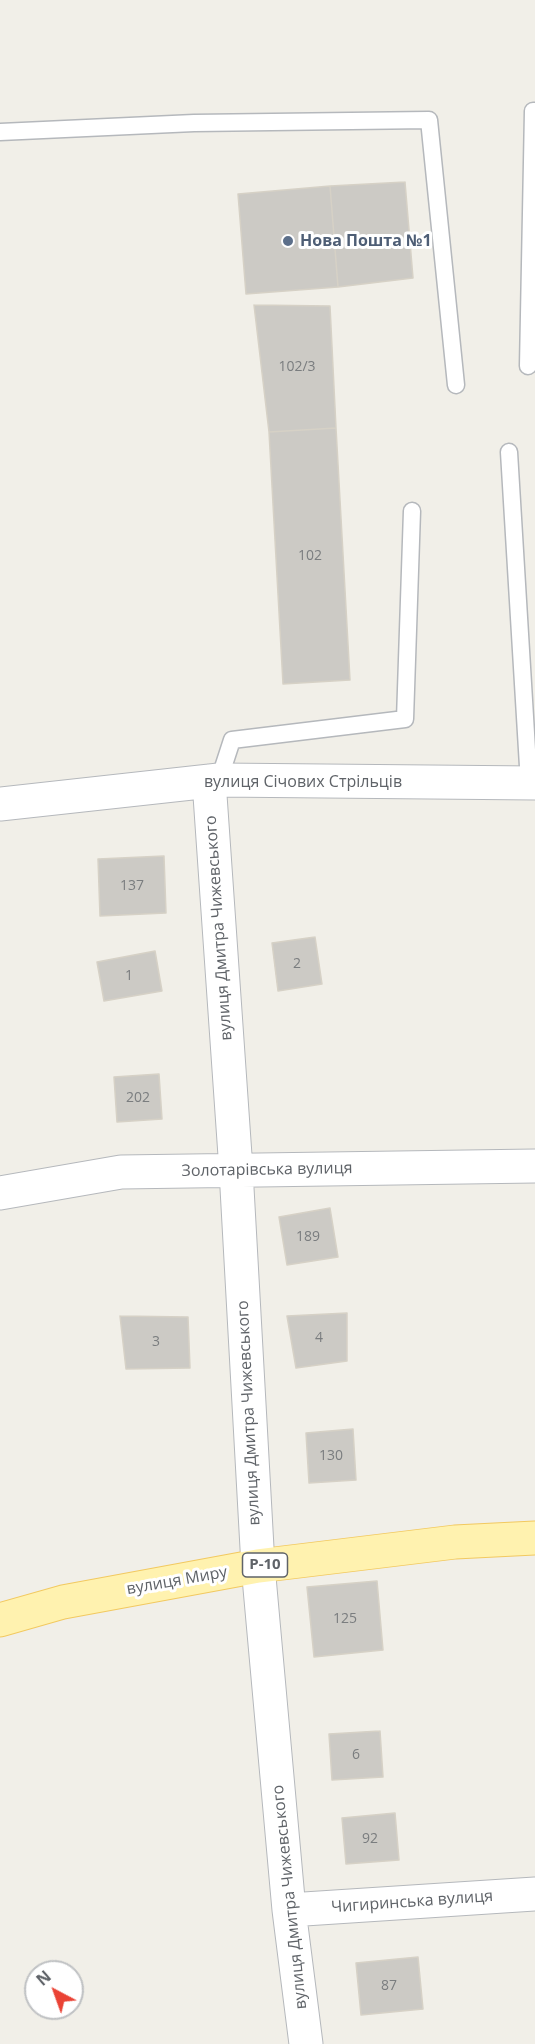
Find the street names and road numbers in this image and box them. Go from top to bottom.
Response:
street label: вулиця Січових Стрільців [204,772,402,792]
street label: вулиця Дмитра Чижевського [202,815,236,1041]
street label: Золотарівська вулиця [181,1159,353,1181]
street label: вулиця Дмитра Чижевського [234,1300,264,1526]
road number: Р-10 [242,1553,288,1577]
street label: вулиця Миру [125,1563,229,1599]
street label: вулиця Дмитра Чижевського [269,1784,311,2010]
street label: Чигиринська вулиця [330,1887,494,1917]

